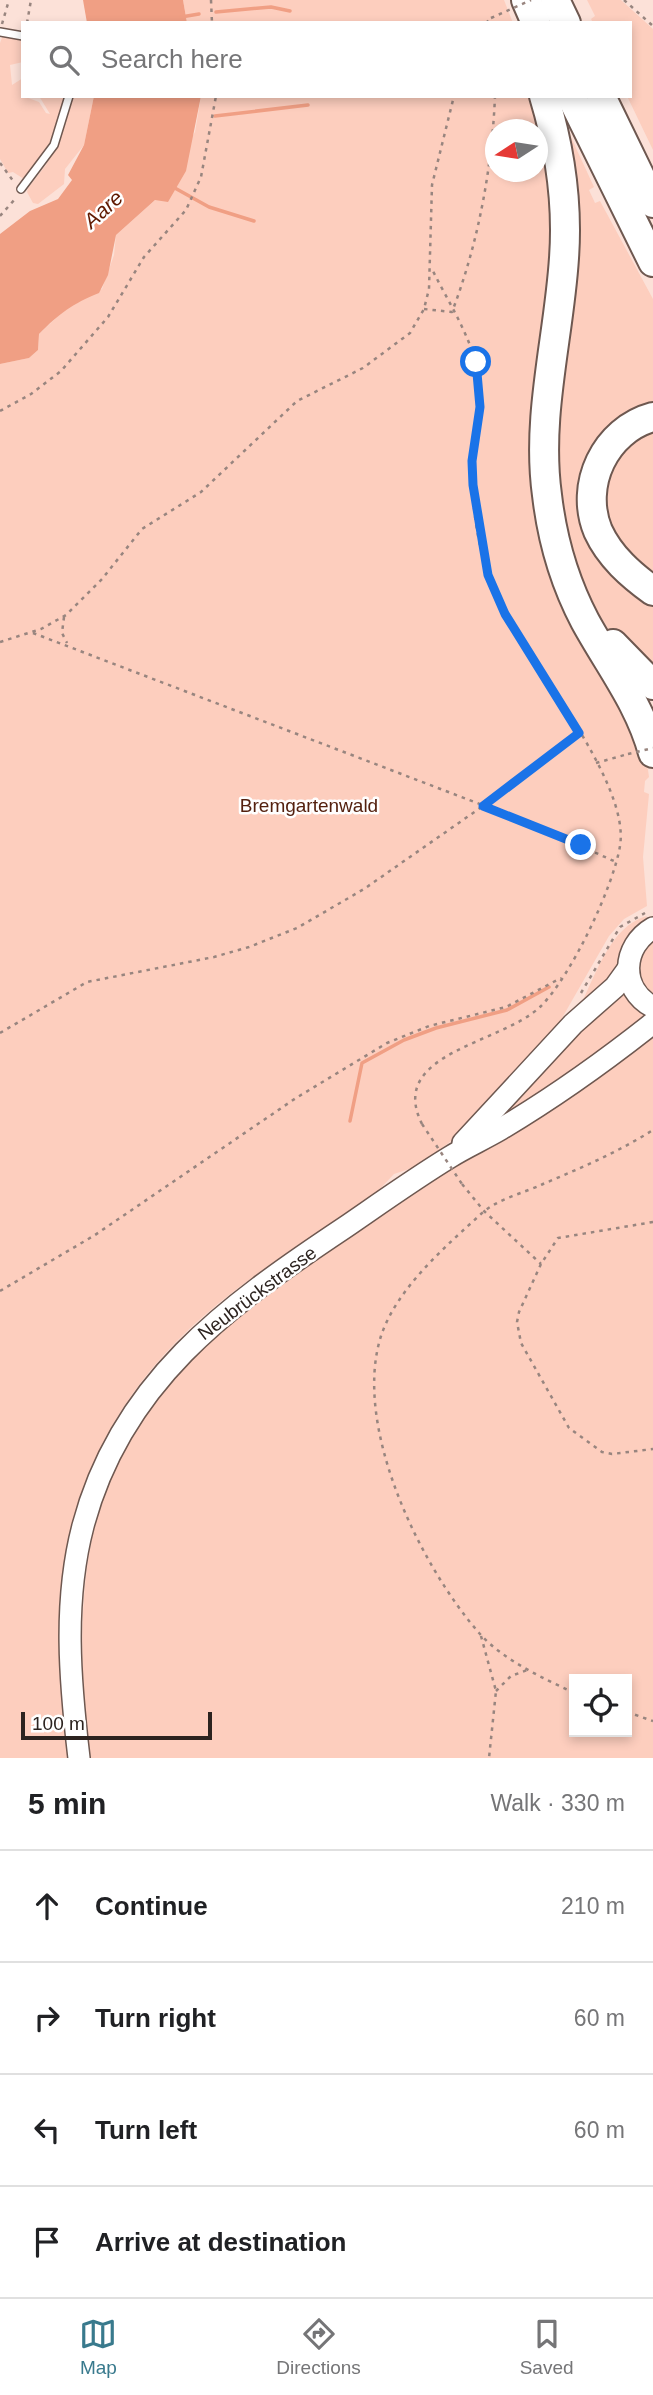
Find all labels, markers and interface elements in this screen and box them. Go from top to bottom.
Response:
search box [21,21,632,98]
icon: search [45,41,83,79]
text: Search here [101,44,243,74]
north arrow [485,119,548,182]
water label: Aare [77,186,127,234]
route start [460,346,491,377]
park label: Bremgartenwald [240,795,378,816]
route end [565,829,596,860]
street label: Neubrückstrasse [194,1242,320,1344]
map controls [569,1674,632,1737]
button: locate [569,1674,632,1737]
scale bar [21,1709,212,1741]
text: 100 m [32,1713,85,1734]
text: 5 min [28,1787,106,1820]
text: Walk · 330 m [490,1790,625,1816]
icon: ahead [28,1887,66,1925]
text: Continue [95,1891,208,1921]
text: 210 m [561,1893,625,1919]
icon: right [28,1999,66,2037]
text: Turn right [95,2003,216,2033]
text: 60 m [574,2005,625,2031]
icon: left [28,2111,66,2149]
text: Turn left [95,2115,197,2145]
text: 60 m [574,2117,625,2143]
icon: arrive [28,2223,66,2261]
text: Arrive at destination [95,2227,346,2257]
tab: Map [79,2315,117,2379]
tab: Directions [276,2315,361,2379]
tab: Saved [520,2315,574,2379]

